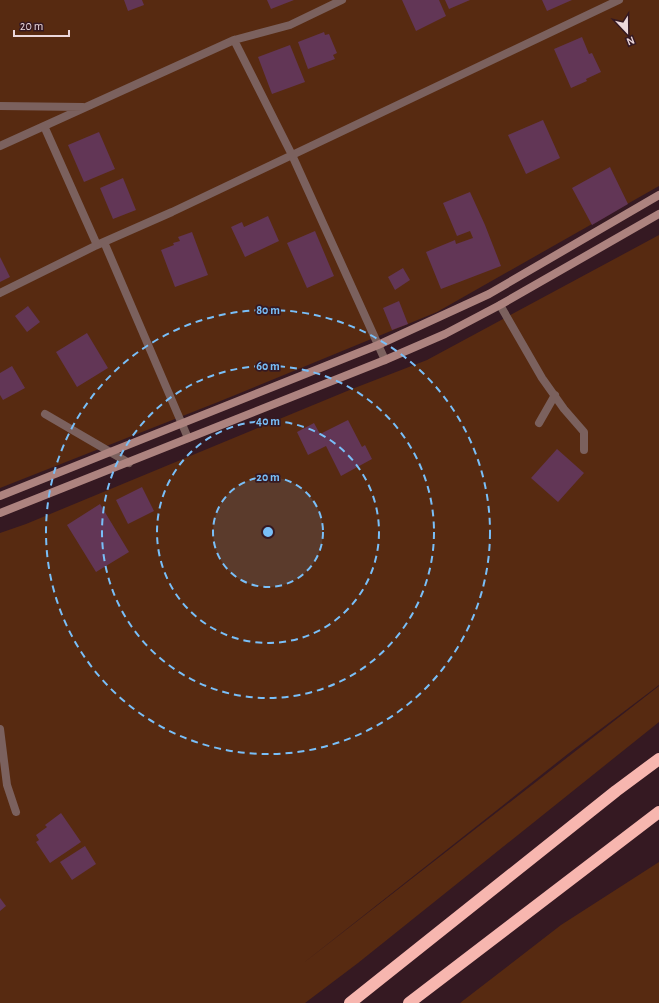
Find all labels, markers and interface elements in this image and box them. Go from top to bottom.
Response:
scale bar [14,12,69,38]
north arrow [607,12,647,52]
text: 20 m [20,20,43,32]
text: N [625,34,636,47]
text: 80 m [256,304,280,316]
text: 60 m [256,360,280,372]
text: 40 m [256,415,280,427]
text: 20 m [256,471,280,483]
centre of rings [261,525,275,539]

